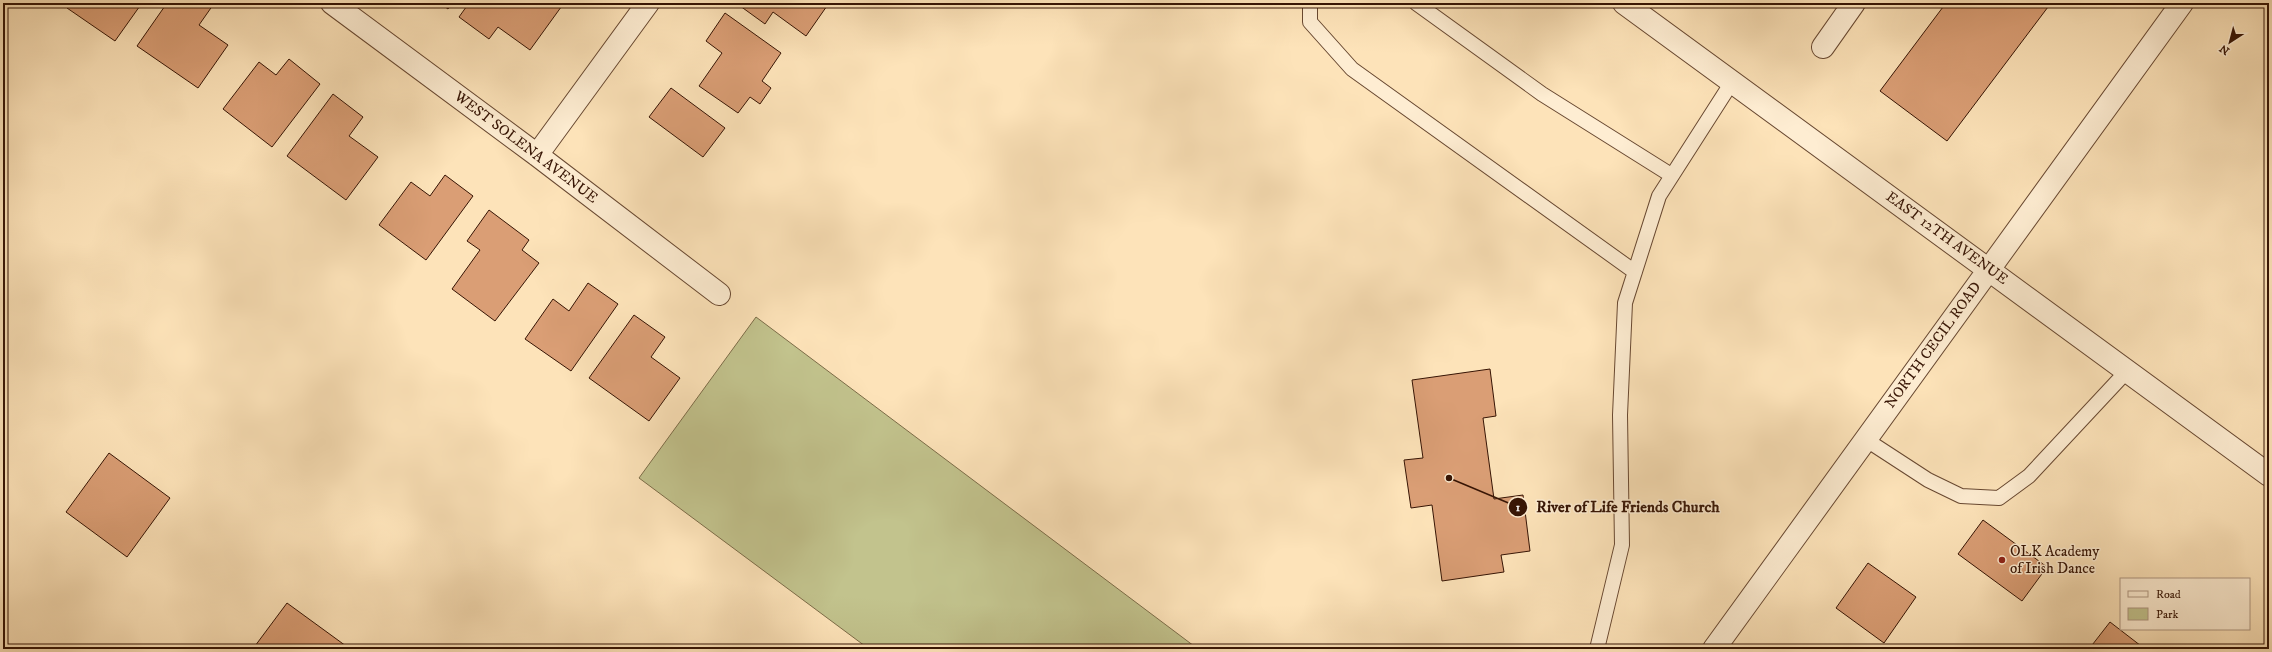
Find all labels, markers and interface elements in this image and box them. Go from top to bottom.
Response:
north arrow [2210,22,2250,62]
text: N [2217,41,2232,58]
street label: WEST SOLENA AVENUE [450,86,602,207]
street label: EAST 12TH AVENUE [1882,187,2012,289]
street label: NORTH CECIL ROAD [1881,278,1985,412]
callout: River of Life Friends Church [1508,493,1728,521]
text: River of Life Friends Church [1536,497,1720,517]
text: 1 [1516,500,1521,515]
place label: OLK Academy of Irish Dance [2010,542,2100,578]
marker: OLK Academy of Irish Dance [1997,555,2007,565]
legend [2120,578,2250,630]
text: Road [2156,587,2181,602]
text: Park [2156,607,2178,622]

